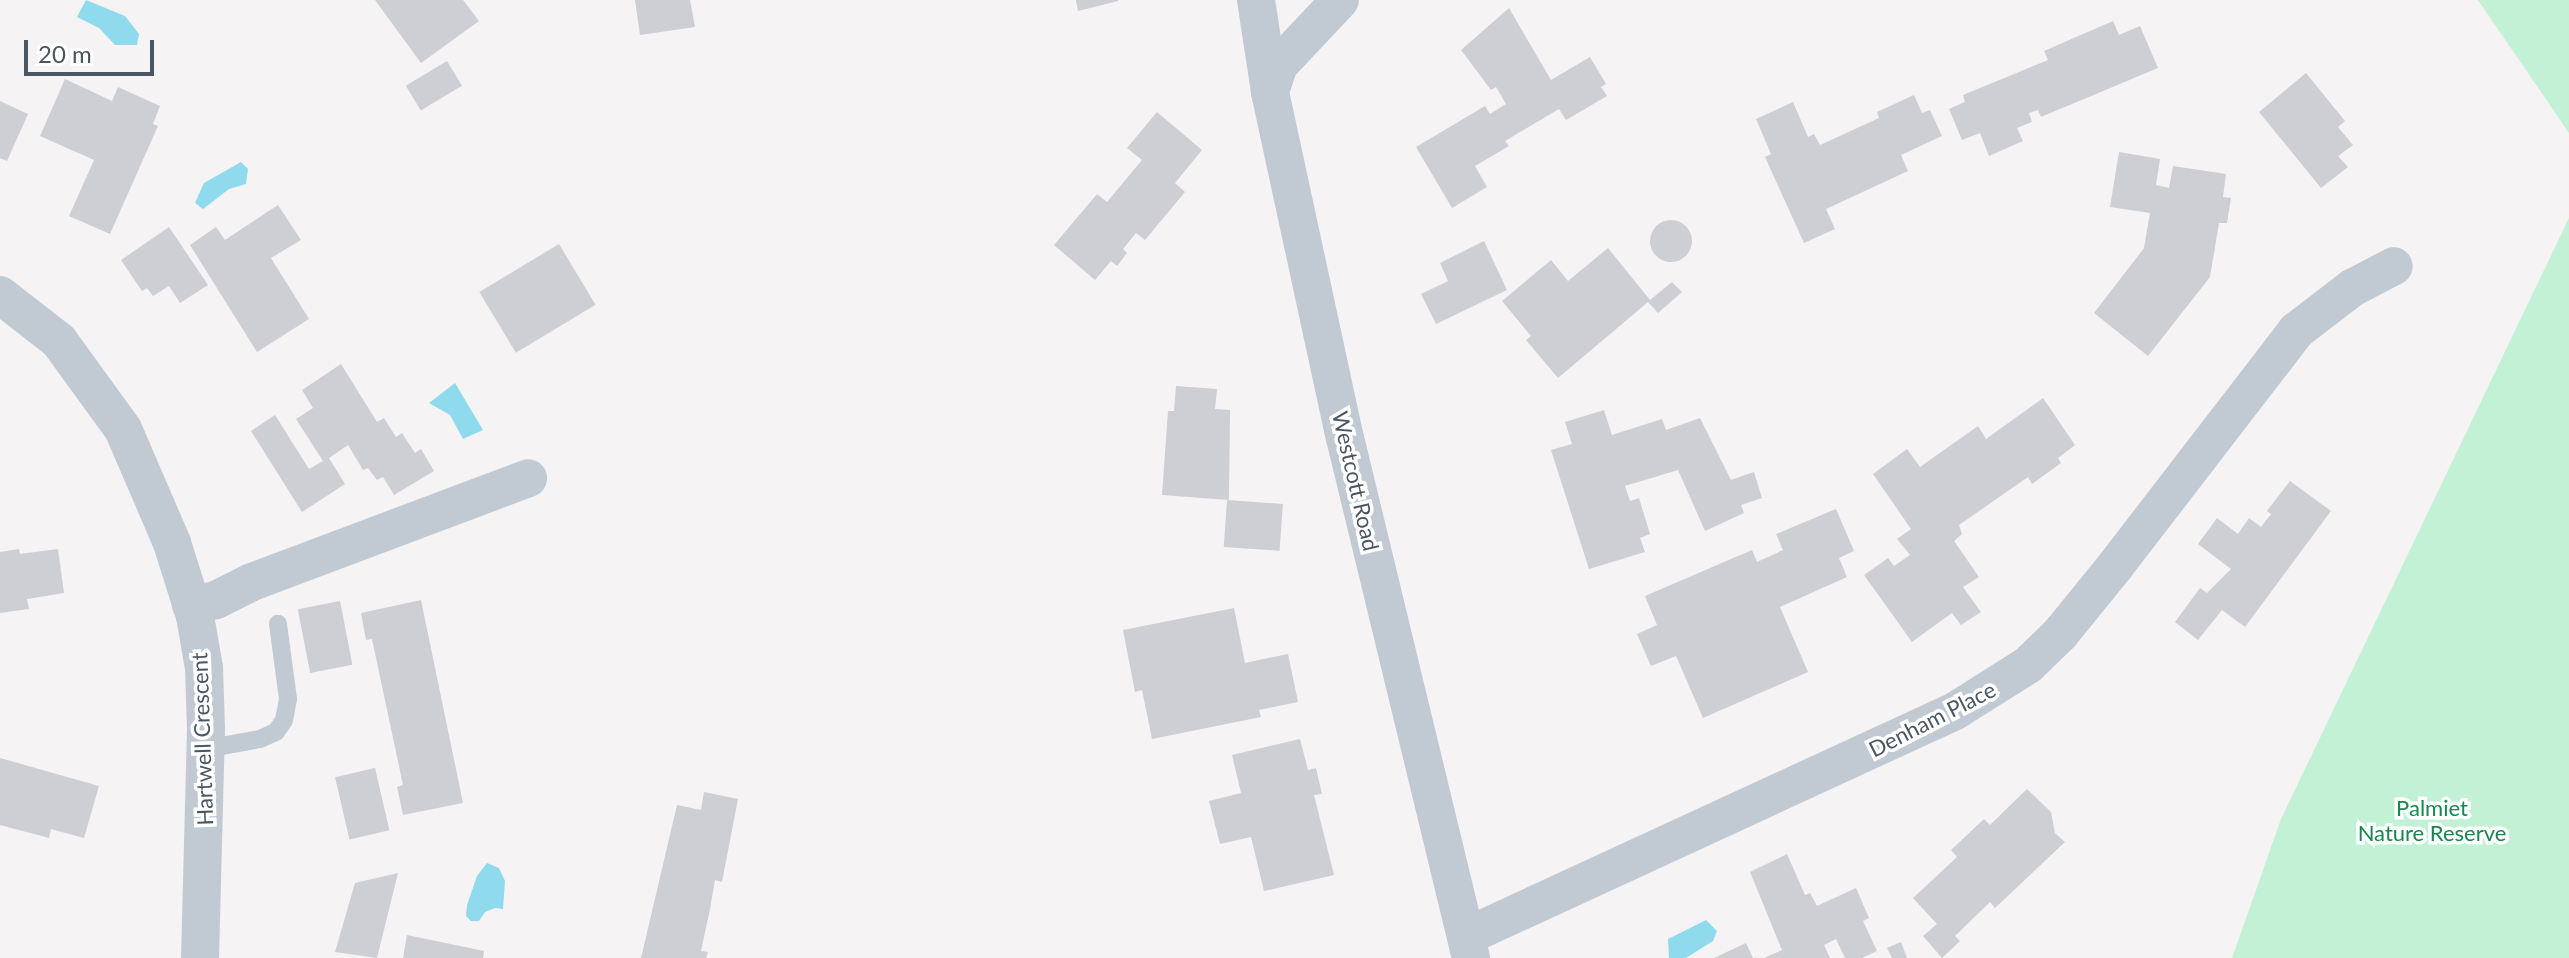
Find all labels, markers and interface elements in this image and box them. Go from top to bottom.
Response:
scale bar [28,24,158,74]
text: 20 m [38,39,92,68]
street label: Westcott Road [1327,409,1385,553]
street label: Hartwell Crescent [186,652,218,826]
street label: Denham Place [1864,676,2000,762]
park label: Palmiet Nature Reserve [2358,794,2506,846]

